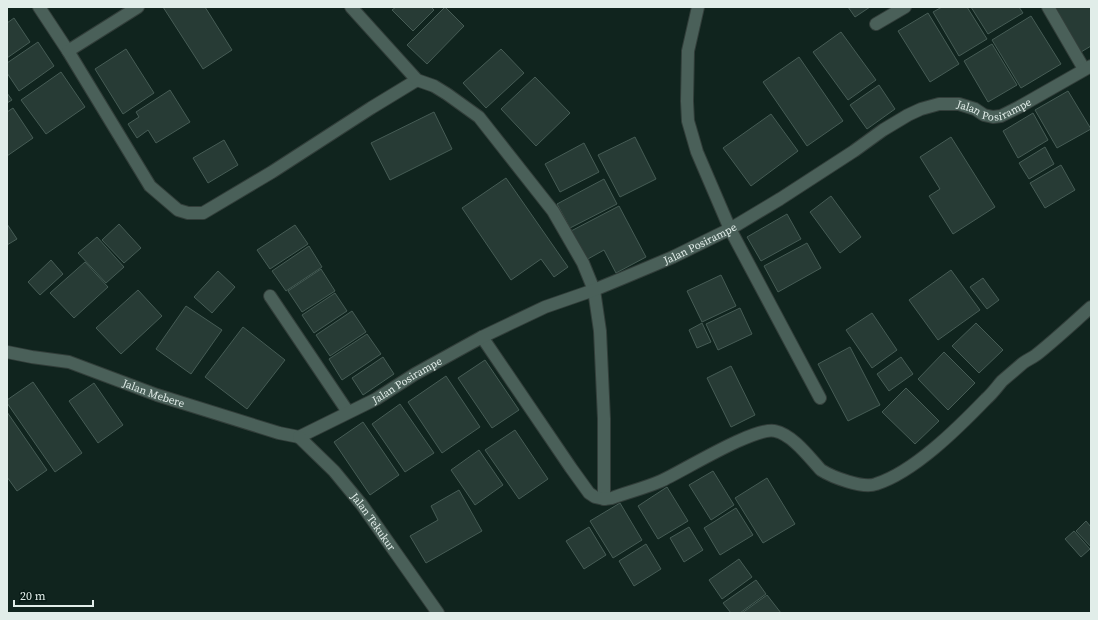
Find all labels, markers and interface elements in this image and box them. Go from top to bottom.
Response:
street label: Jalan Posirampe [954,94,1034,125]
street label: Jalan Posirampe [660,220,740,269]
street label: Jalan Posirampe [369,353,445,408]
street label: Jalan Mebere [119,375,187,411]
street label: Jalan Tekukur [346,489,399,554]
scale bar [14,582,93,608]
text: 20 m [20,588,46,604]

